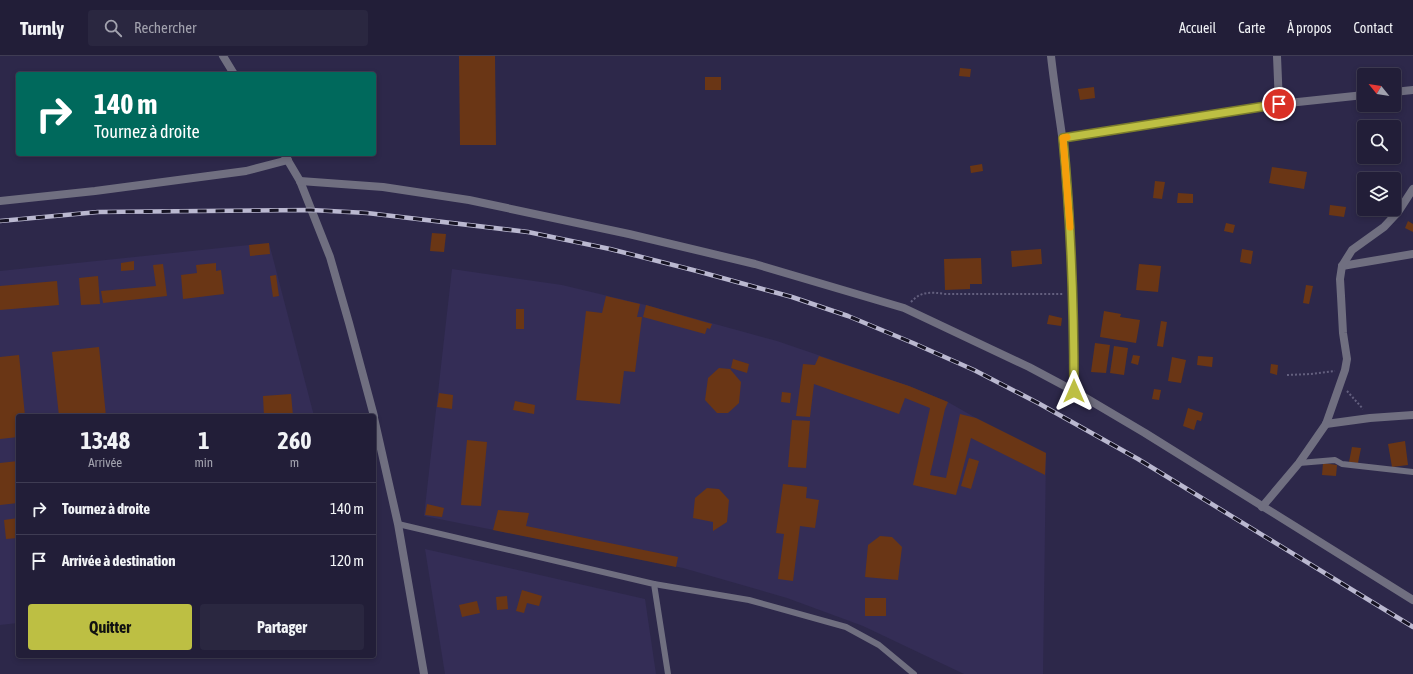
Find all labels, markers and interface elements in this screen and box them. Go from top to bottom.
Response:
search box [88,10,368,46]
text: Turnly [20,17,64,39]
icon: search [102,17,124,39]
text: Rechercher [134,19,196,36]
text: Accueil [1179,20,1216,36]
text: Carte [1238,20,1265,36]
text: À propos [1287,20,1332,36]
text: Contact [1354,20,1393,36]
north arrow [1357,68,1401,112]
map controls [1357,68,1401,216]
pin [1262,87,1296,121]
icon: right [28,88,80,140]
text: 140 m [94,88,157,120]
icon: arrive [1268,93,1290,115]
button: search [1357,120,1401,164]
text: Tournez à droite [94,121,200,142]
button: layers [1357,172,1401,216]
position arrow [1053,370,1095,412]
text: 13:48 [81,427,130,454]
text: 1 [198,427,209,454]
text: 260 [278,427,311,454]
text: Arrivée [88,455,122,470]
text: min [194,455,213,470]
text: m [290,455,299,470]
icon: right [28,498,50,520]
text: Tournez à droite [62,500,150,517]
text: 140 m [330,500,364,517]
icon: arrive [28,550,50,572]
text: Arrivée à destination [62,552,176,569]
text: 120 m [330,552,364,569]
button: Quitter [28,604,192,650]
button: Partager [200,604,364,650]

